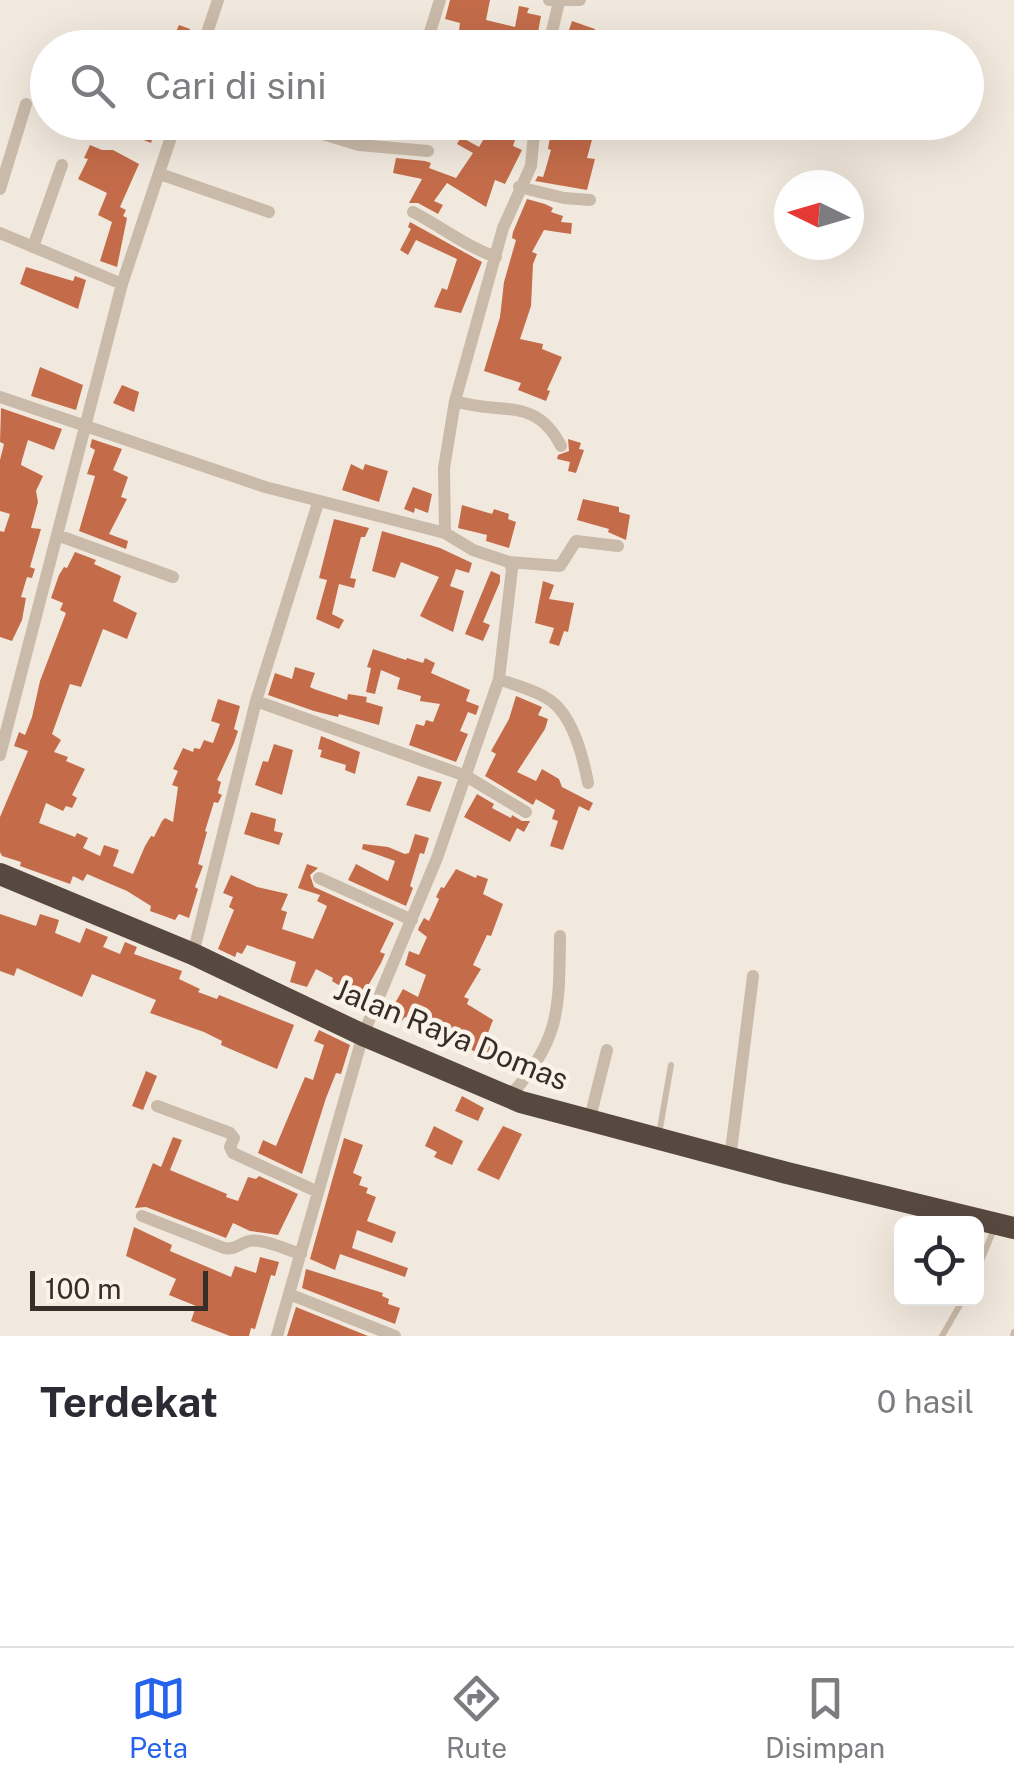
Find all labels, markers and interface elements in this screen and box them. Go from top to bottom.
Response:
search box [30,30,984,140]
icon: search [65,58,120,113]
text: Cari di sini [145,63,327,108]
north arrow [774,170,864,260]
street label: Jalan Raya Domas [329,971,574,1097]
map controls [894,1216,984,1306]
button: locate [894,1216,984,1306]
scale bar [30,1266,208,1310]
text: 100 m [45,1272,122,1305]
text: Terdekat [40,1377,218,1426]
text: 0 hasil [877,1383,974,1420]
tab: Peta [129,1671,188,1764]
tab: Rute [446,1671,507,1764]
tab: Disimpan [765,1671,885,1764]

